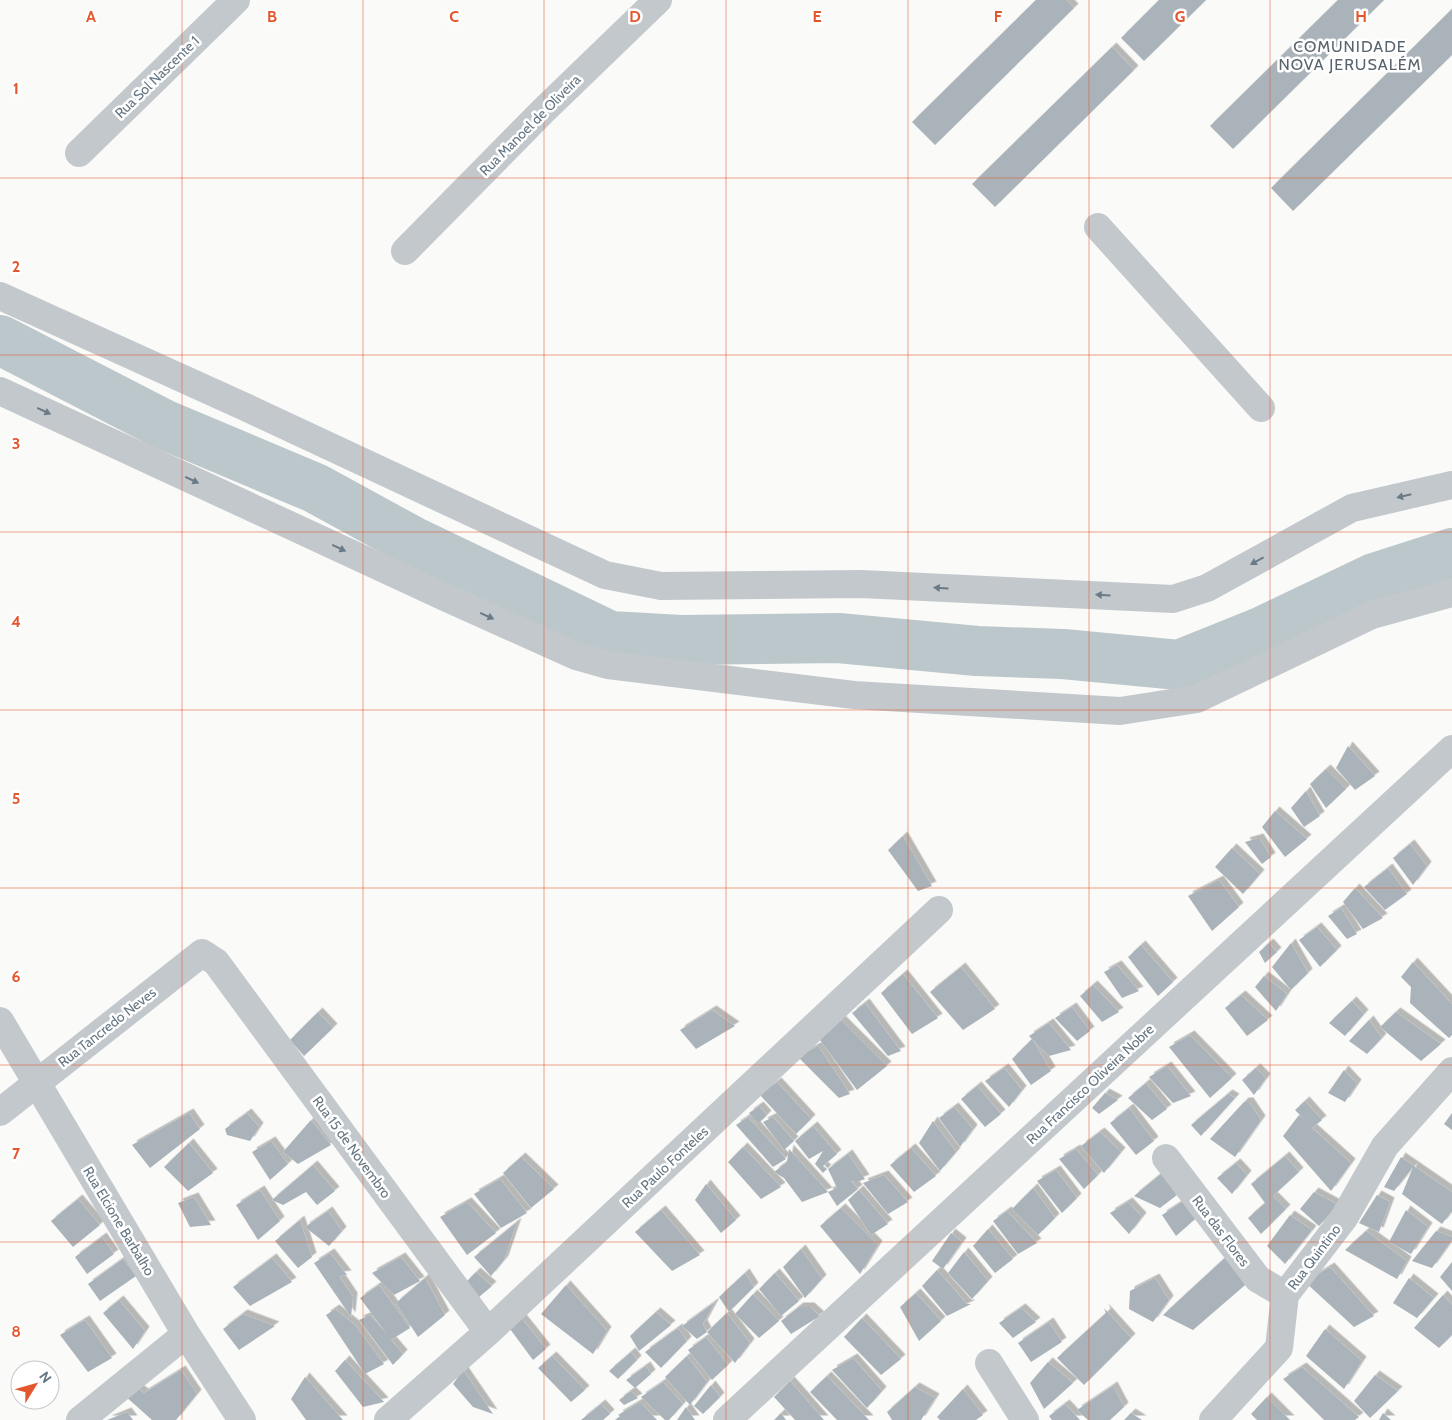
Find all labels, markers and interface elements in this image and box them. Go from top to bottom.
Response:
text: A [86,7,96,26]
text: B [267,7,277,26]
text: C [449,7,459,26]
text: D [629,7,641,26]
text: E [812,7,822,26]
text: F [994,7,1003,26]
text: G [1175,7,1185,26]
text: H [1355,7,1367,26]
street label: Rua Sol Nascente 1 [111,32,203,122]
district label: COMUNIDADE NOVA JERUSALÉM [1278,37,1422,74]
street label: Rua Manoel de Oliveira [476,70,585,179]
text: 1 [13,79,19,98]
text: 2 [12,257,20,276]
one-way arrow [37,408,51,416]
text: 3 [12,434,20,453]
one-way arrow [185,476,199,484]
one-way arrow [1397,492,1412,500]
one-way arrow [332,544,346,552]
one-way arrow [1250,557,1264,565]
one-way arrow [932,584,948,592]
one-way arrow [1095,591,1111,599]
text: 4 [11,612,21,631]
one-way arrow [480,612,494,620]
text: 5 [12,789,20,808]
text: 6 [12,967,21,986]
street label: Rua Tancredo Neves [54,983,160,1071]
street label: Rua Francisco Oliveira Nobre [1022,1020,1158,1148]
street label: Rua 15 de Novembro [309,1092,395,1202]
street label: Rua Paulo Fonteles [618,1122,712,1212]
text: 7 [12,1144,21,1163]
street label: Rua Elcione Barbalho [79,1163,159,1279]
street label: Rua das Flores [1188,1192,1254,1270]
street label: Rua Quintino [1284,1220,1345,1293]
text: 8 [11,1322,21,1341]
north arrow [10,1360,60,1410]
text: N [35,1368,56,1387]

